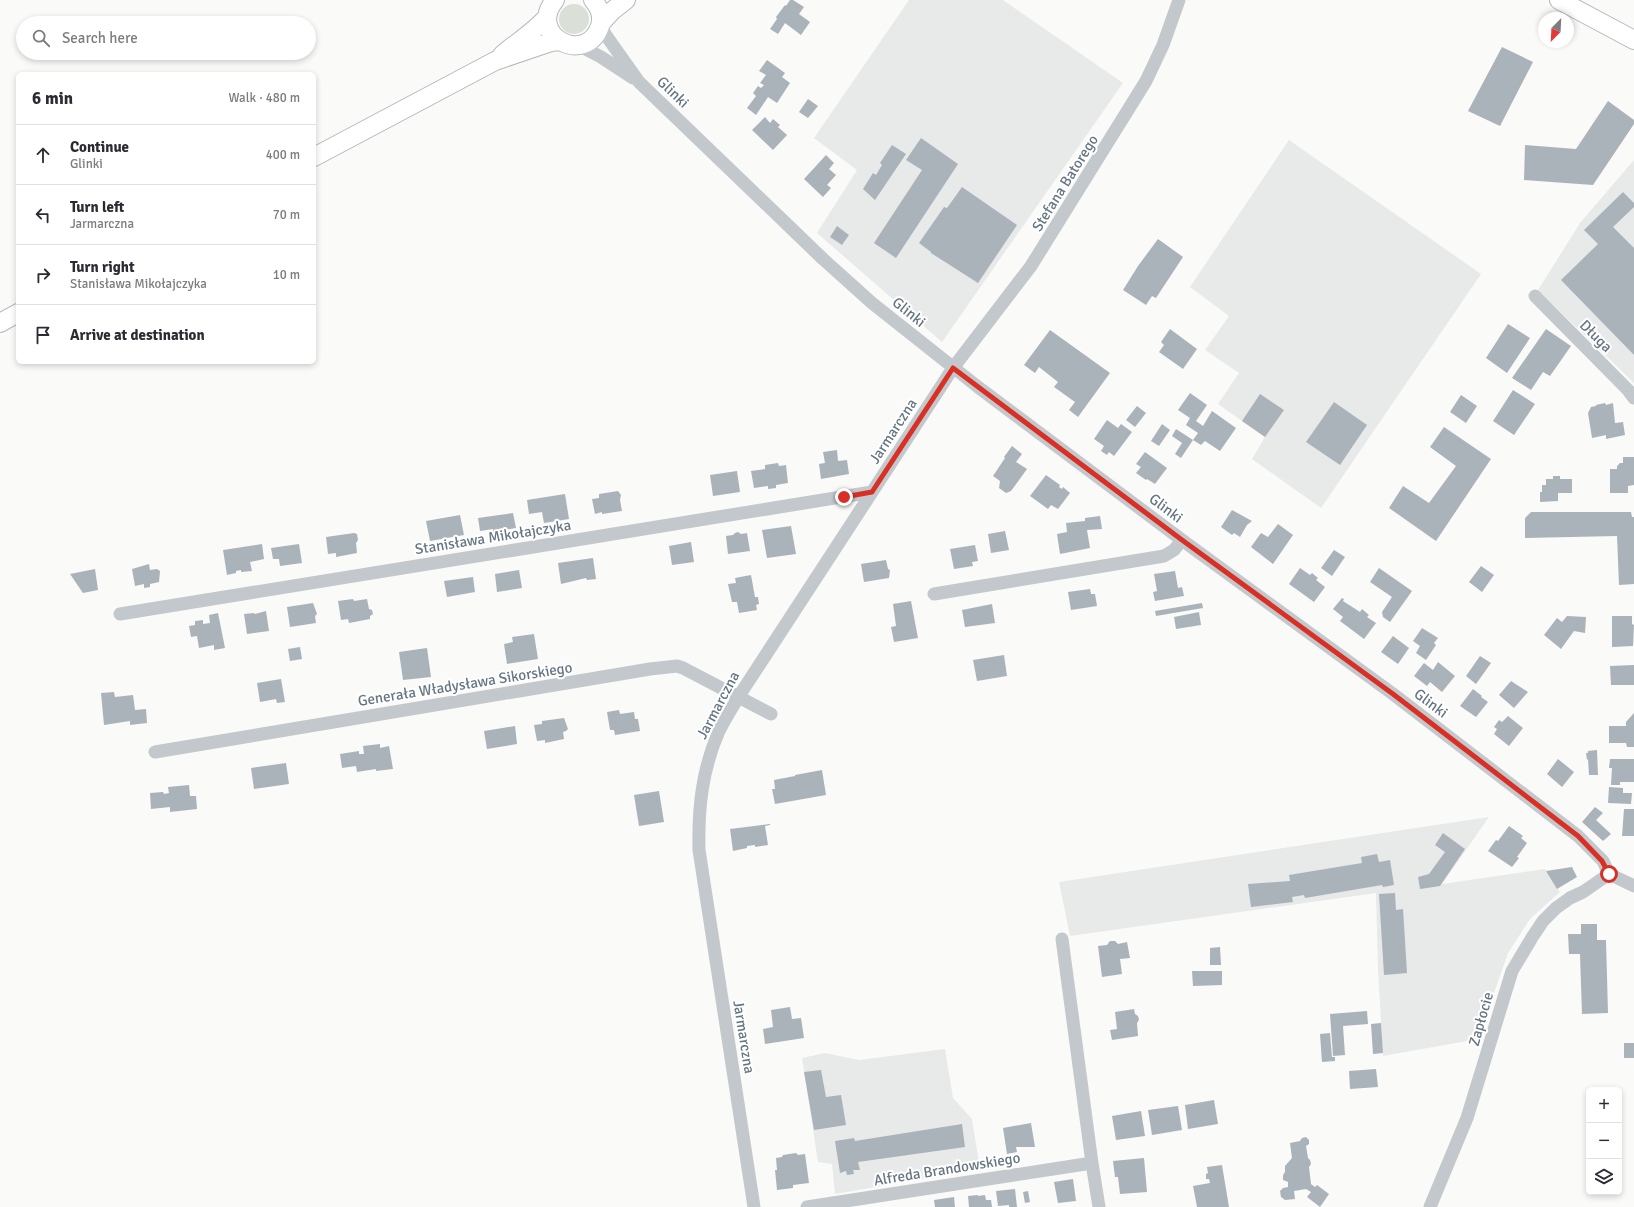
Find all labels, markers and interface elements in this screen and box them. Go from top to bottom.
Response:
north arrow [1538,12,1574,48]
search box [16,16,316,60]
icon: search [30,27,52,49]
text: Search here [62,29,138,47]
street label: Glinki [653,72,693,112]
text: 6 min [32,88,73,109]
text: Walk · 480 m [229,90,300,106]
street label: Stefana Batorego [1028,131,1102,235]
text: Continue [70,138,129,156]
icon: ahead [32,144,54,166]
text: 400 m [266,147,300,163]
text: Glinki [70,156,103,172]
text: Turn left [70,198,124,216]
icon: left [32,204,54,226]
text: 70 m [273,207,300,223]
text: Jarmarczna [70,216,134,232]
text: Turn right [70,258,135,276]
icon: right [32,264,54,286]
text: 10 m [273,267,300,283]
text: Stanisława Mikołajczyka [70,276,207,292]
street label: Glinki [889,293,929,331]
street label: Długa [1576,316,1616,356]
icon: arrive [32,324,54,346]
text: Arrive at destination [70,326,205,344]
street label: Jarmarczna [865,395,921,467]
route end [835,488,853,506]
street label: Glinki [1146,489,1186,527]
street label: Stanisława Mikołajczyka [414,516,572,558]
street label: Generała Władysława Sikorskiego [356,658,574,710]
street label: Jarmarczna [693,668,743,742]
street label: Glinki [1411,684,1451,722]
route start [1600,865,1618,883]
street label: Zapłocie [1465,990,1497,1048]
street label: Jarmarczna [729,999,759,1075]
map controls [1586,1087,1622,1195]
button: + [1586,1087,1622,1123]
button: − [1586,1123,1622,1159]
street label: Alfreda Brandowskiego [873,1149,1022,1189]
button: layers [1586,1159,1622,1195]

